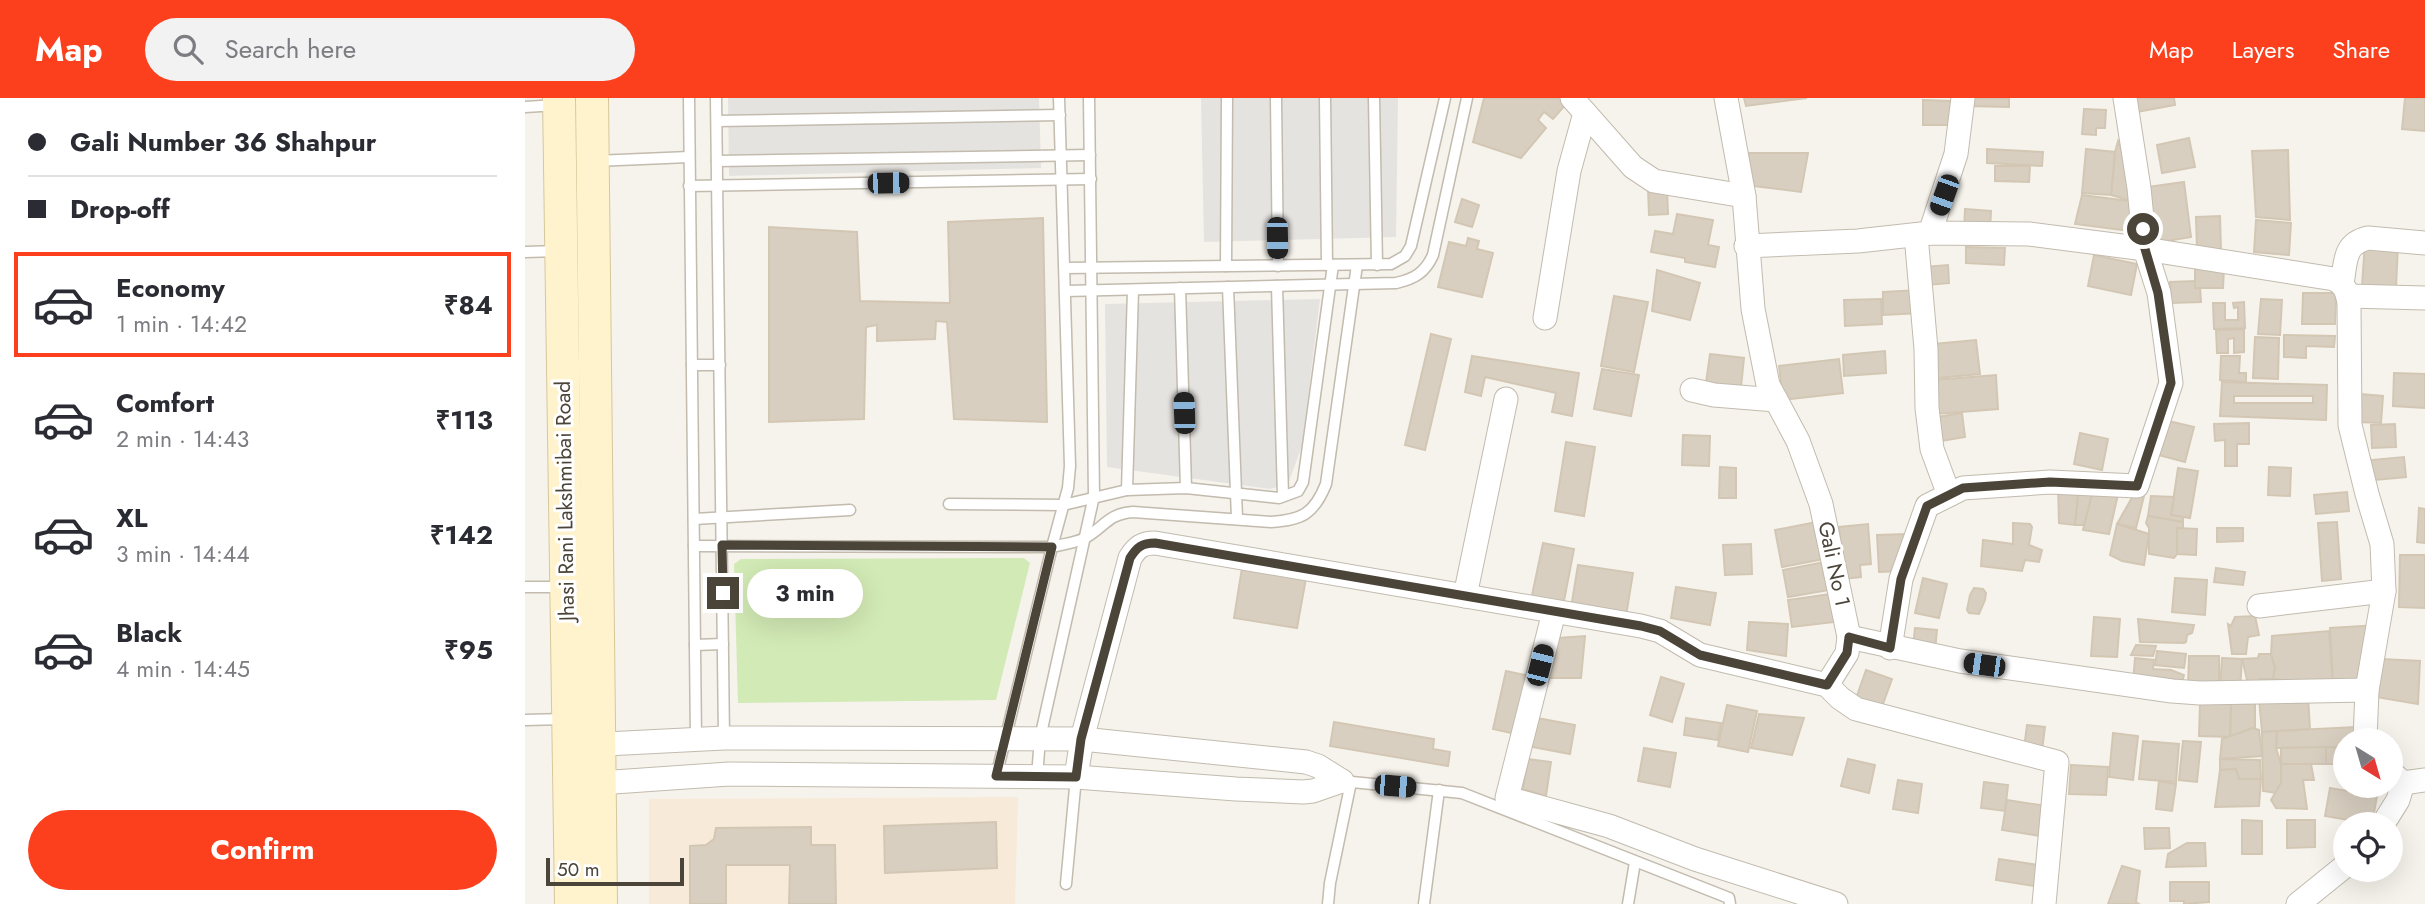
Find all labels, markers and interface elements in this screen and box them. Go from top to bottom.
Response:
search box [145,18,635,81]
text: Map [35,26,103,73]
icon: search [169,30,207,68]
text: Search here [225,30,356,68]
text: Map [2149,32,2194,67]
text: Layers [2232,32,2294,67]
text: Share [2332,32,2390,67]
text: Gali Number 36 Shahpur [70,123,376,161]
car [867,172,910,194]
car [1927,172,1962,218]
text: Drop-off [70,190,170,228]
route start [2127,213,2159,245]
car [1267,217,1288,259]
text: Economy [116,269,225,307]
icon: car [32,273,95,336]
text: ₹84 [444,286,493,324]
text: 1 min · 14:42 [116,307,247,341]
street label: Jhasi Rani Lakshmibai Road [548,381,582,624]
text: Comfort [116,384,214,422]
icon: car [32,388,95,451]
car [1173,392,1196,434]
text: ₹113 [436,401,493,439]
text: 2 min · 14:43 [116,422,249,456]
text: XL [116,499,148,537]
icon: car [32,503,95,566]
text: ₹142 [430,516,493,554]
street label: Gali No 1 [1810,519,1858,609]
text: 3 min · 14:44 [116,537,250,571]
callout: 3 min [747,568,863,618]
text: 3 min [775,576,835,610]
route end [707,577,739,609]
text: Black [116,614,182,652]
icon: car [32,618,95,681]
text: ₹95 [444,631,493,669]
car [1525,642,1556,688]
text: 4 min · 14:45 [116,652,250,686]
car [1962,652,2007,678]
north arrow [2333,728,2403,798]
map controls [2333,728,2403,882]
car [1374,774,1417,798]
button: Confirm [28,810,497,890]
button: locate [2333,812,2403,882]
scale bar [546,855,684,887]
text: 50 m [557,856,600,883]

